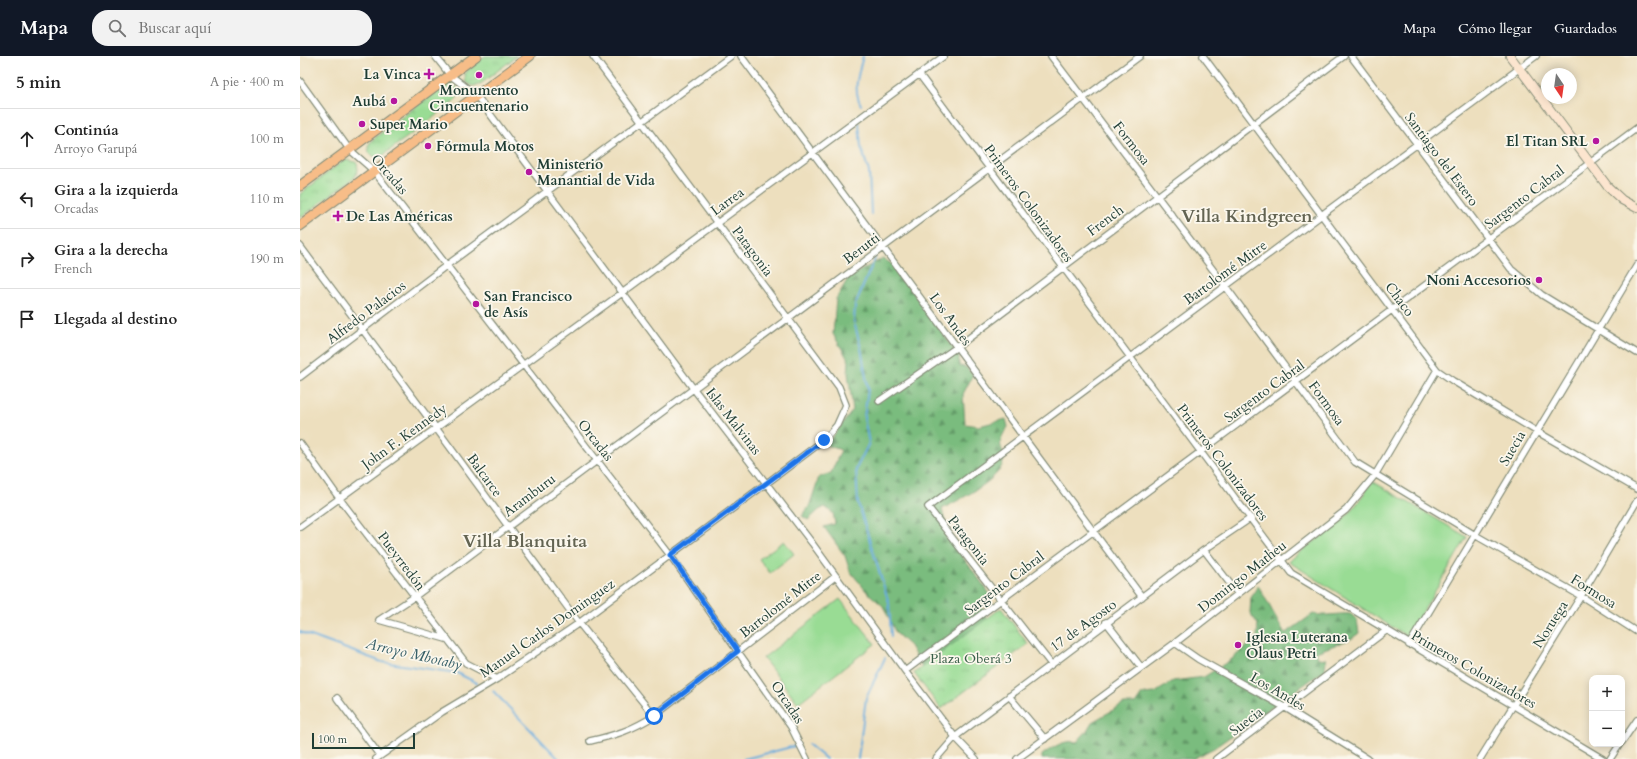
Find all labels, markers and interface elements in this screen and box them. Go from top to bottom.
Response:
search box [92,10,372,46]
text: Mapa [20,15,68,41]
icon: search [106,17,128,39]
text: Buscar aquí [138,18,211,38]
text: Mapa [1403,19,1436,38]
text: Cómo llegar [1458,19,1532,38]
text: Guardados [1554,19,1617,38]
place label: La Vinca [364,65,421,84]
north arrow [1541,68,1577,104]
marker: La Vinca [424,69,434,79]
marker: Monumento Cincuentenario [474,70,484,80]
text: 5 min [16,71,61,94]
text: A pie · 400 m [210,73,284,91]
place label: Monumento Cincuentenario [429,81,529,116]
place label: Aubá [352,92,386,111]
marker: Aubá [389,96,399,106]
street label: Santiago del Estero [1400,109,1483,210]
place label: Super Mario [370,115,448,134]
street label: Formosa [1108,117,1155,169]
marker: Super Mario [357,119,367,129]
text: Continúa [54,120,119,140]
icon: ahead [16,128,38,150]
text: 100 m [250,130,284,148]
place label: El Titan SRL [1506,132,1588,151]
marker: El Titan SRL [1591,136,1601,146]
place label: Fórmula Motos [436,137,534,156]
text: Arroyo Garupá [54,140,137,158]
marker: Fórmula Motos [423,141,433,151]
street label: Primeros Colonizadores [979,141,1078,266]
street label: Orcadas [367,150,413,199]
place label: Ministerio Manantial de Vida [537,155,655,190]
street label: Sargento Cabral [1481,161,1568,234]
marker: Ministerio Manantial de Vida [524,167,534,177]
text: Gira a la izquierda [54,180,178,200]
street label: Larrea [707,183,748,220]
icon: left [16,188,38,210]
text: 110 m [250,190,284,208]
text: Orcadas [54,200,98,218]
street label: French [1083,200,1128,240]
district label: Villa Kindgreen [1181,204,1313,229]
place label: De Las Américas [346,207,453,226]
marker: De Las Américas [333,211,343,221]
street label: Patagonia [728,222,778,280]
street label: Berutti [839,228,884,268]
street label: Bartolomé Mitre [1180,236,1271,309]
text: Gira a la derecha [54,240,168,260]
icon: right [16,248,38,270]
text: 190 m [250,250,284,268]
text: French [54,260,93,278]
place label: Noni Accesorios [1426,271,1531,290]
marker: Noni Accesorios [1534,275,1544,285]
street label: Alfredo Palacios [323,276,410,348]
street label: Chaco [1380,278,1419,321]
place label: San Francisco de Asís [484,287,572,322]
street label: Los Andes [925,289,976,350]
marker: San Francisco de Asís [471,299,481,309]
icon: arrive [16,308,38,330]
text: Llegada al destino [54,309,177,329]
street label: Sargento Cabral [1220,356,1309,427]
street label: Formosa [1304,377,1349,429]
street label: Islas Malvinas [701,384,766,459]
street label: John F. Kennedy [356,399,451,475]
street label: Primeros Colonizadores [1172,400,1273,525]
street label: Orcadas [573,416,618,465]
street label: Suecia [1495,427,1530,469]
route end [815,431,833,449]
street label: Balcarce [462,450,507,501]
street label: Aramburu [499,469,560,521]
street label: Patagonia [943,512,994,569]
street label: Pueyrredón [373,528,430,595]
district label: Villa Blanquita [463,529,587,554]
street label: Domingo Matheu [1194,536,1291,617]
street label: Sargento Cabral [961,547,1048,620]
street label: Bartolomé Mitre [736,567,825,642]
street label: Formosa [1567,570,1620,613]
street label: Manuel Carlos Dominguez [476,574,619,682]
street label: 17 de Agosto [1046,595,1121,656]
street label: Noruega [1528,597,1572,652]
street label: Primeros Colonizadores [1408,626,1540,713]
place label: Iglesia Luterana Olaus Petri [1246,628,1348,663]
water label: Arroyo Mbotaby [363,633,465,675]
marker: Iglesia Luterana Olaus Petri [1233,640,1243,650]
park label: Plaza Oberá 3 [930,649,1012,668]
street label: Los Andes [1247,668,1309,715]
map controls [1589,675,1625,747]
button: + [1589,675,1625,711]
street label: Orcadas [766,677,809,728]
street label: Suecia [1226,703,1267,740]
route start [645,707,663,725]
button: − [1589,711,1625,747]
scale bar [312,731,415,750]
text: 100 m [318,732,347,747]

